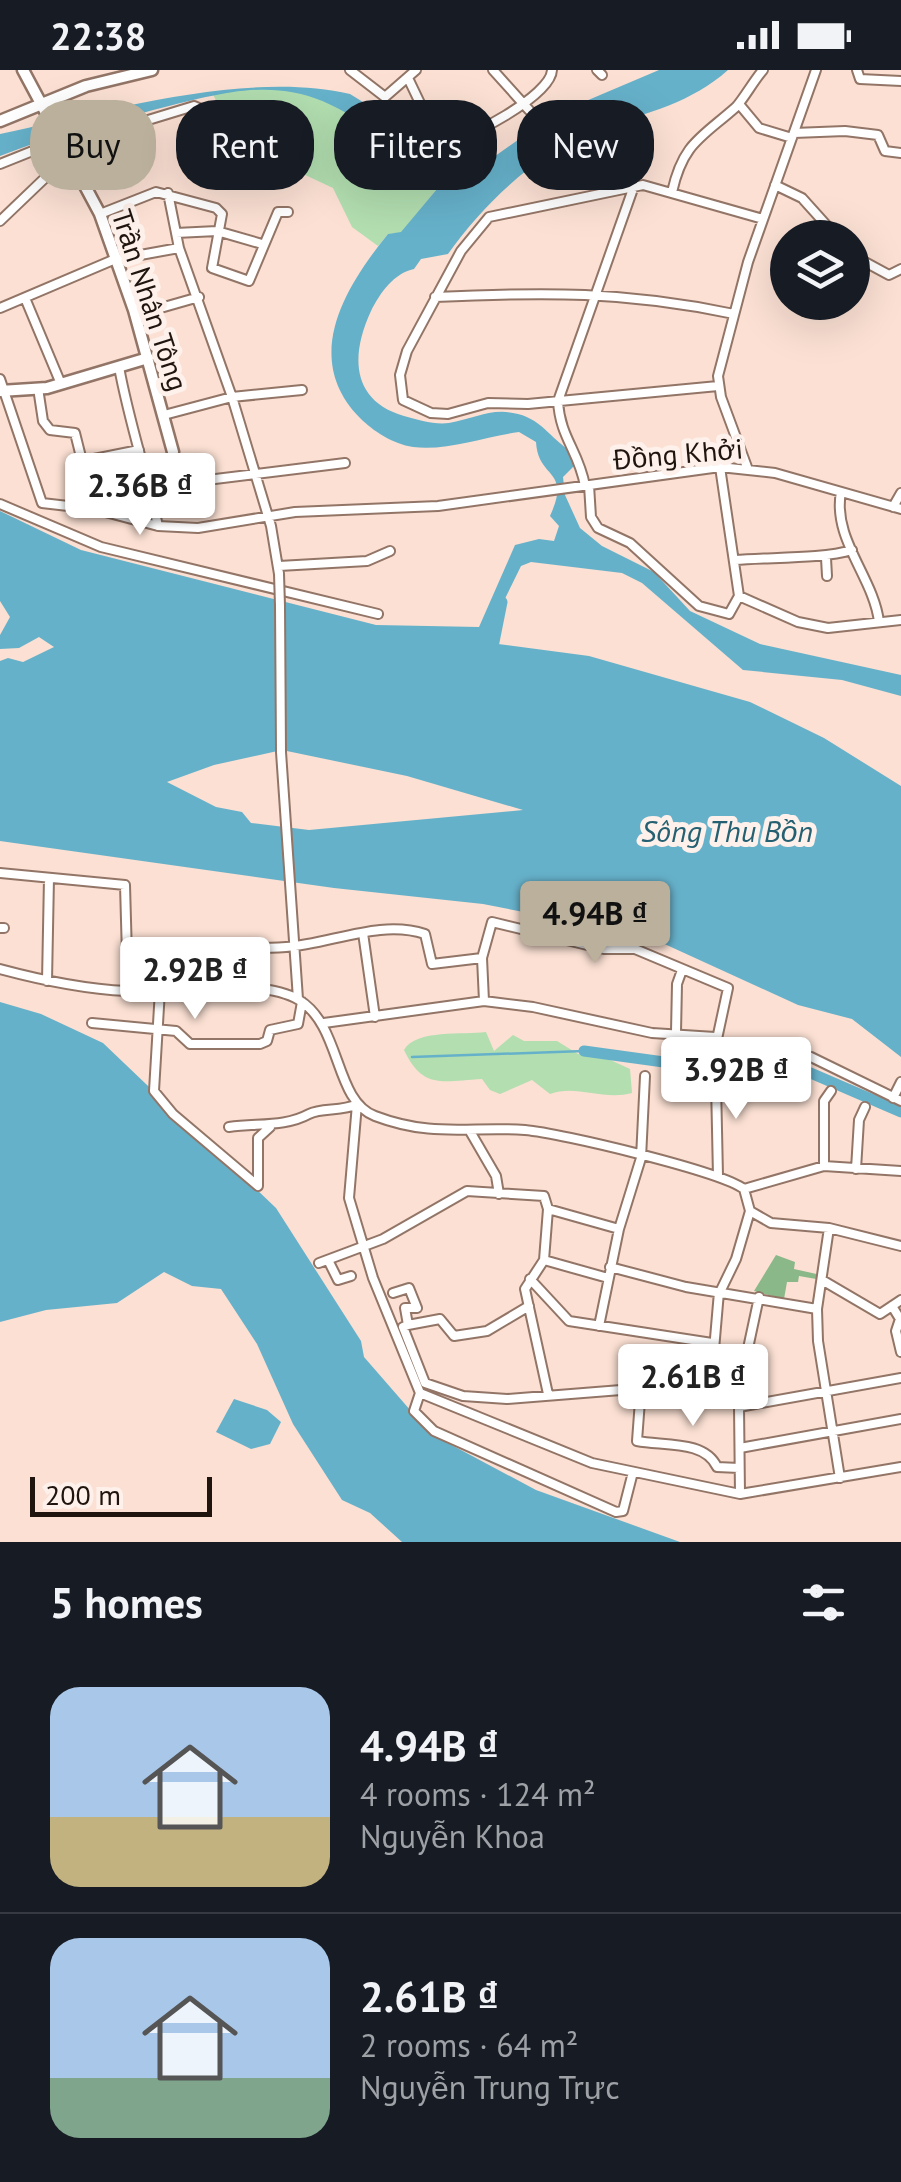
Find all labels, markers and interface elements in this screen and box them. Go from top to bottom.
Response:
text: 22:38 [50,11,146,60]
chip: Buy [30,100,156,190]
chip: Rent [176,100,314,190]
chip: Filters [334,100,497,190]
chip: New [517,100,654,190]
street label: Trần Nhân Tông [104,204,197,395]
map controls [770,220,870,320]
button: layers [770,220,870,320]
street label: Đồng Khởi [611,429,744,478]
pin: 2.36B ₫ [48,453,232,538]
text: 2.36B ₫ [87,464,193,506]
water label: Sông Thu Bồn [641,811,813,850]
pin: 4.94B ₫ [503,881,687,966]
text: 4.94B ₫ [542,892,648,934]
pin: 2.92B ₫ [103,937,287,1022]
text: 2.92B ₫ [142,948,248,990]
pin: 3.92B ₫ [644,1037,828,1122]
text: 3.92B ₫ [683,1048,789,1090]
pin: 2.61B ₫ [601,1344,785,1429]
text: 2.61B ₫ [640,1355,746,1397]
scale bar [30,1472,212,1516]
text: 200 m [45,1476,121,1513]
text: 5 homes [50,1575,203,1630]
icon: filters [796,1575,851,1630]
text: 4.94B ₫ [360,1718,499,1773]
icon: home [130,1727,250,1847]
text: 4 rooms · 124 m² [360,1773,596,1815]
text: Nguyễn Khoa [360,1815,545,1857]
text: 2.61B ₫ [360,1969,499,2024]
icon: home [130,1978,250,2098]
text: 2 rooms · 64 m² [360,2024,578,2066]
text: Nguyễn Trung Trực [360,2066,620,2108]

